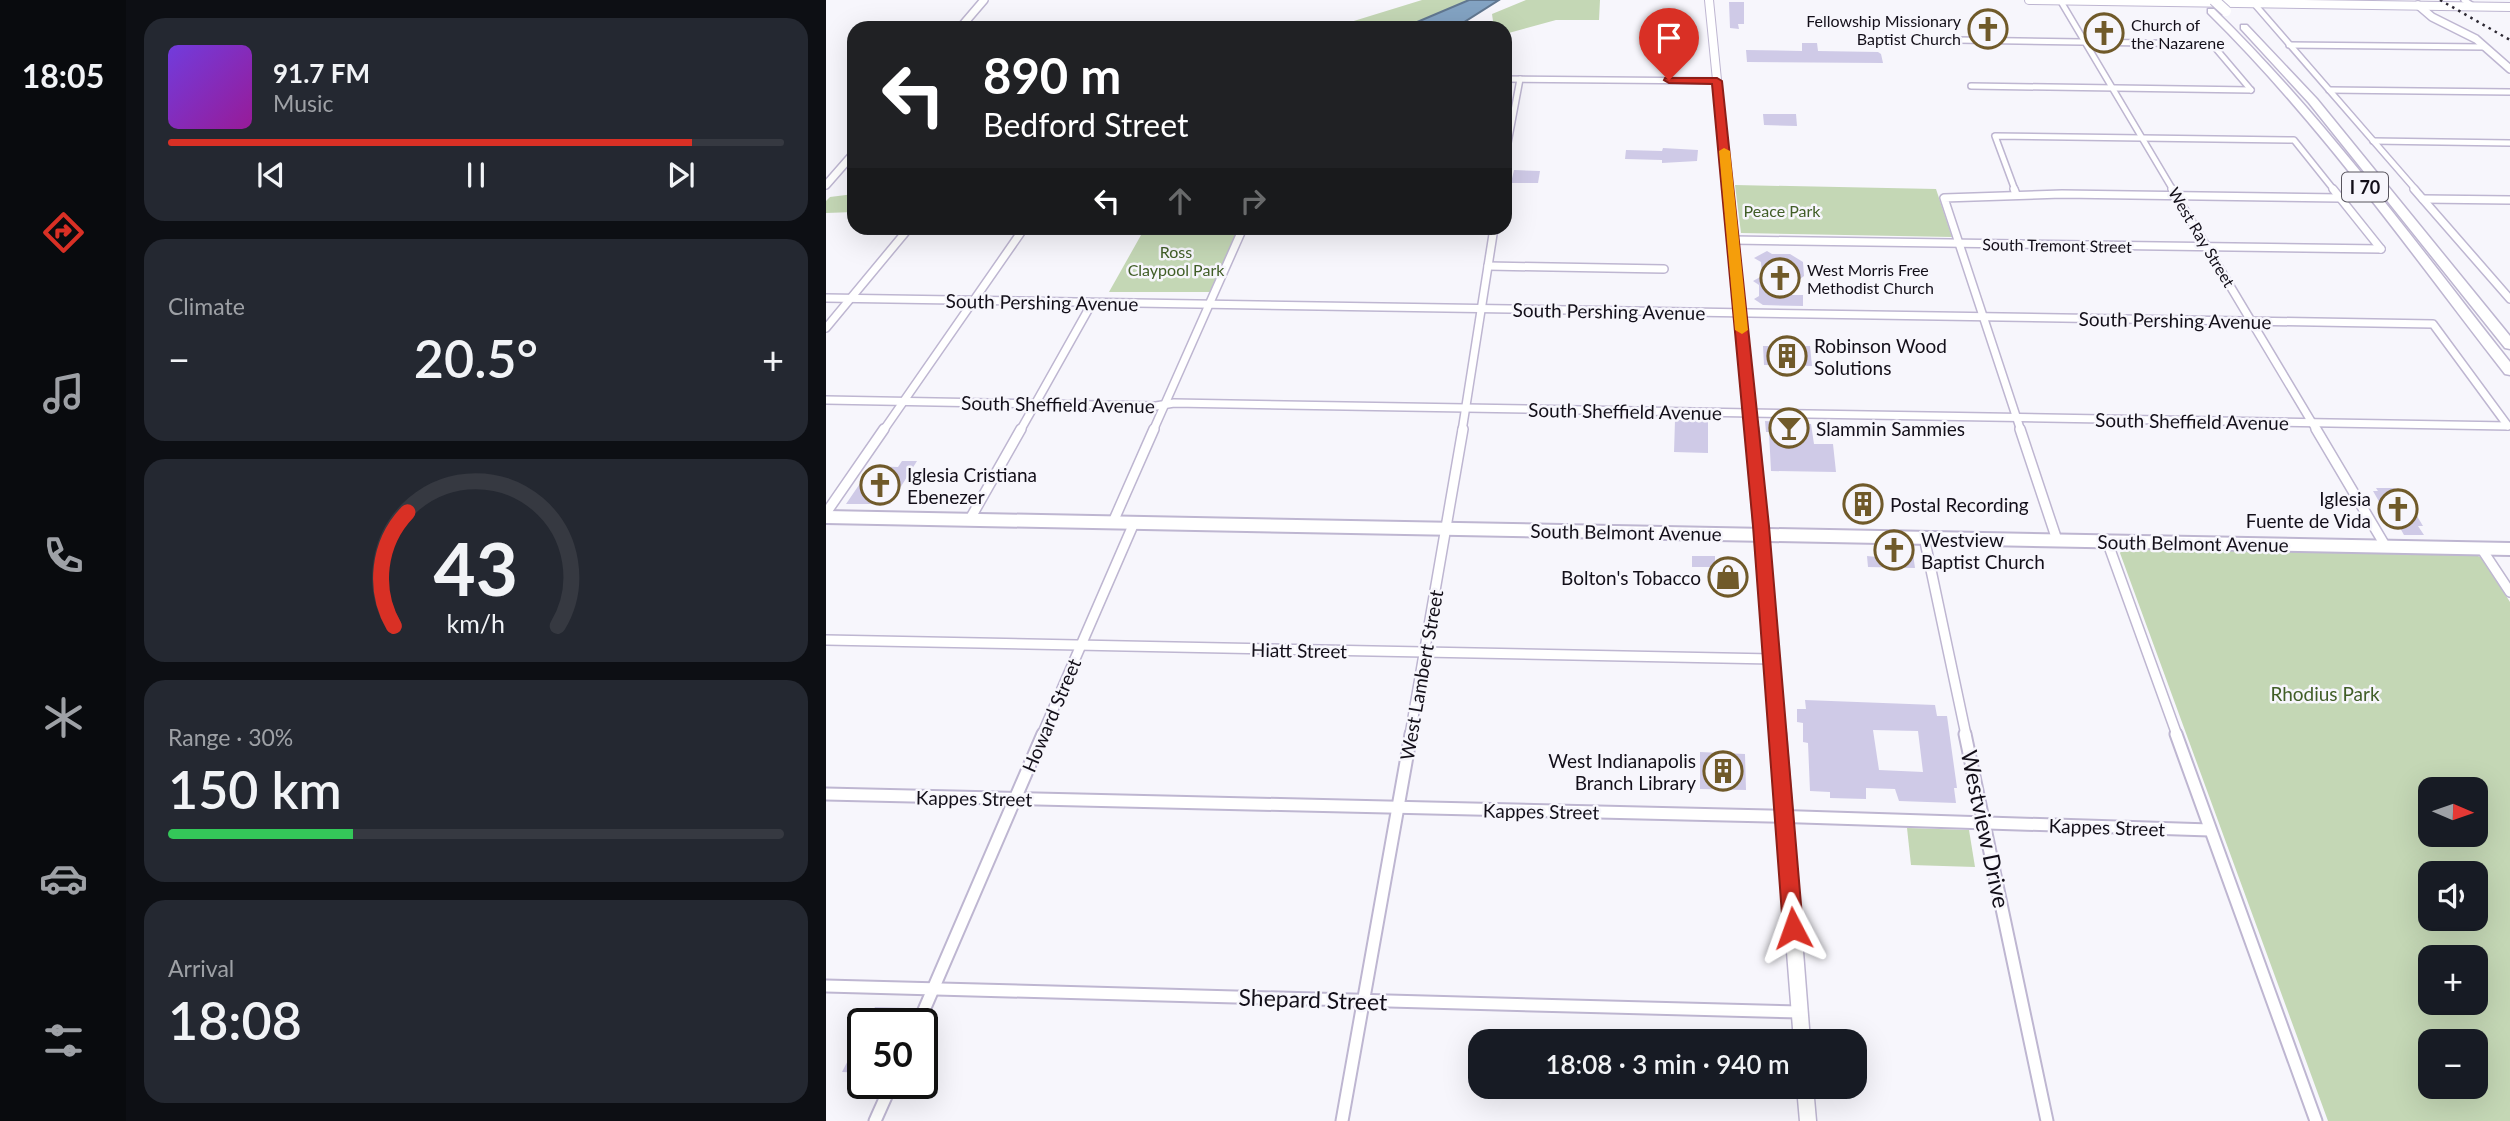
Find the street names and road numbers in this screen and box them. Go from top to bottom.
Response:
road number: I 70 [2342,172,2388,202]
street label: West Ray Street [2165,184,2239,290]
street label: South Tremont Street [1982,234,2132,256]
street label: South Pershing Avenue [945,289,1139,315]
street label: South Pershing Avenue [1512,298,1706,324]
street label: South Pershing Avenue [2078,307,2272,333]
street label: South Sheffield Avenue [961,391,1155,417]
street label: South Sheffield Avenue [1528,398,1722,424]
street label: South Sheffield Avenue [2095,408,2289,434]
street label: South Belmont Avenue [1530,519,1722,545]
street label: South Belmont Avenue [2097,530,2289,556]
street label: West Lambert Street [1395,588,1447,762]
street label: Hiatt Street [1251,638,1347,662]
street label: Howard Street [1017,655,1085,775]
street label: Westview Drive [1956,748,2016,910]
street label: Kappes Street [916,785,1033,811]
street label: Kappes Street [1483,798,1600,824]
street label: Kappes Street [2048,813,2166,841]
street label: Shepard Street [1238,982,1389,1016]

